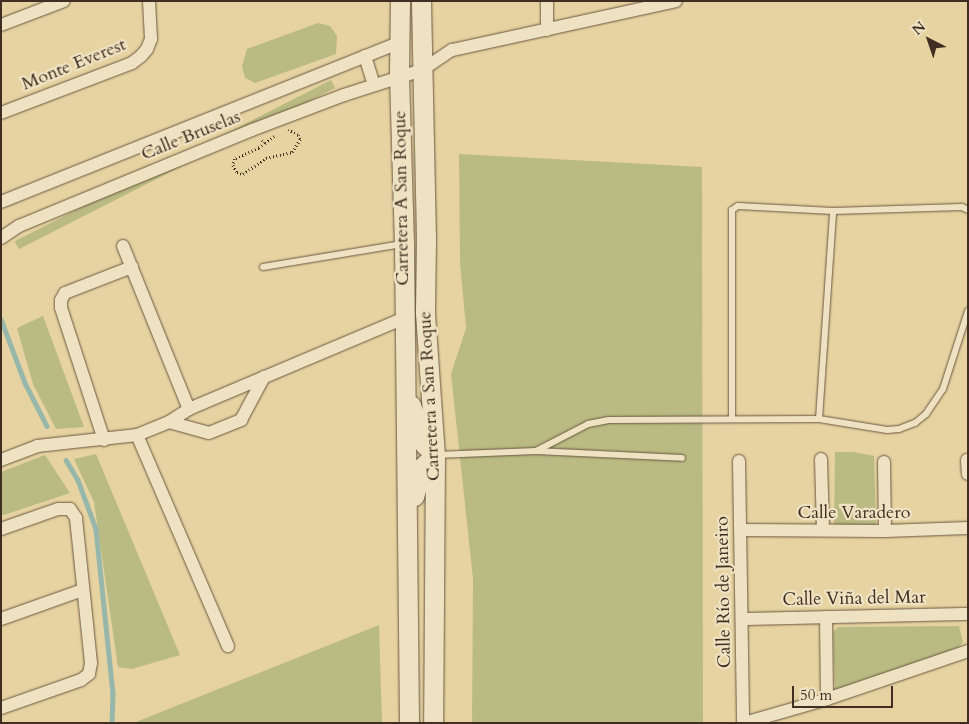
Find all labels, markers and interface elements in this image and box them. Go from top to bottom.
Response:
north arrow [904,15,954,65]
text: N [908,17,930,39]
street label: Monte Everest [19,34,129,96]
street label: Calle Bruselas [138,106,244,166]
street label: Carretera A San Roque [390,110,414,286]
street label: Carretera a San Roque [415,310,445,482]
street label: Calle Varadero [797,502,911,524]
street label: Calle Río de Janeiro [712,516,736,668]
street label: Calle Viña del Mar [782,587,926,611]
scale bar [794,676,895,708]
text: 50 m [800,685,832,705]

